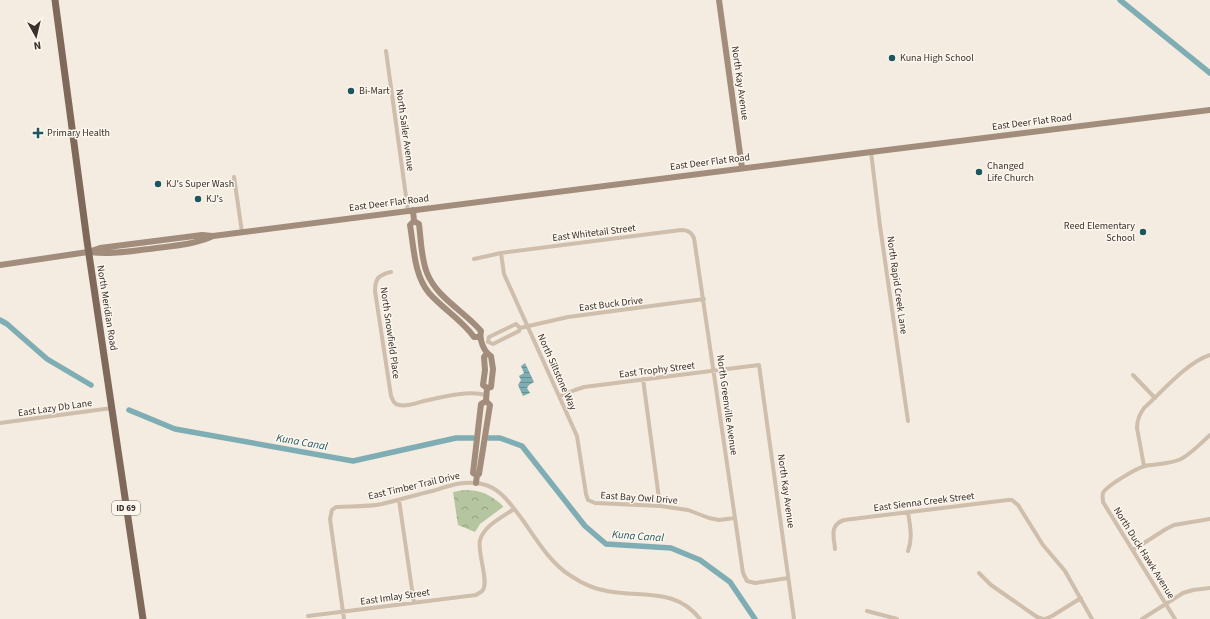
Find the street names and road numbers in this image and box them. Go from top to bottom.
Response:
street label: North Kay Avenue [728,45,752,121]
street label: North Sailer Avenue [392,88,418,172]
street label: East Deer Flat Road [991,110,1073,134]
street label: East Deer Flat Road [669,150,751,174]
street label: East Deer Flat Road [348,191,430,215]
street label: East Whitetail Street [552,221,637,245]
street label: North Rapid Creek Lane [883,235,911,335]
street label: North Meridian Road [93,264,121,352]
street label: North Snowfield Place [377,286,403,380]
street label: East Buck Drive [578,293,644,315]
street label: North Siltstone Way [534,332,580,413]
street label: North Greenville Avenue [713,354,741,456]
street label: East Trophy Street [618,358,696,382]
street label: East Lazy Db Lane [17,396,93,420]
street label: North Kay Avenue [774,453,798,529]
street label: East Timber Trail Drive [367,469,461,503]
street label: East Bay Owl Drive [600,488,678,508]
street label: East Sienna Creek Street [873,489,976,515]
road number: ID 69 [112,501,140,515]
street label: North Duck Hawk Avenue [1110,504,1178,602]
street label: East Imlay Street [359,585,431,609]

